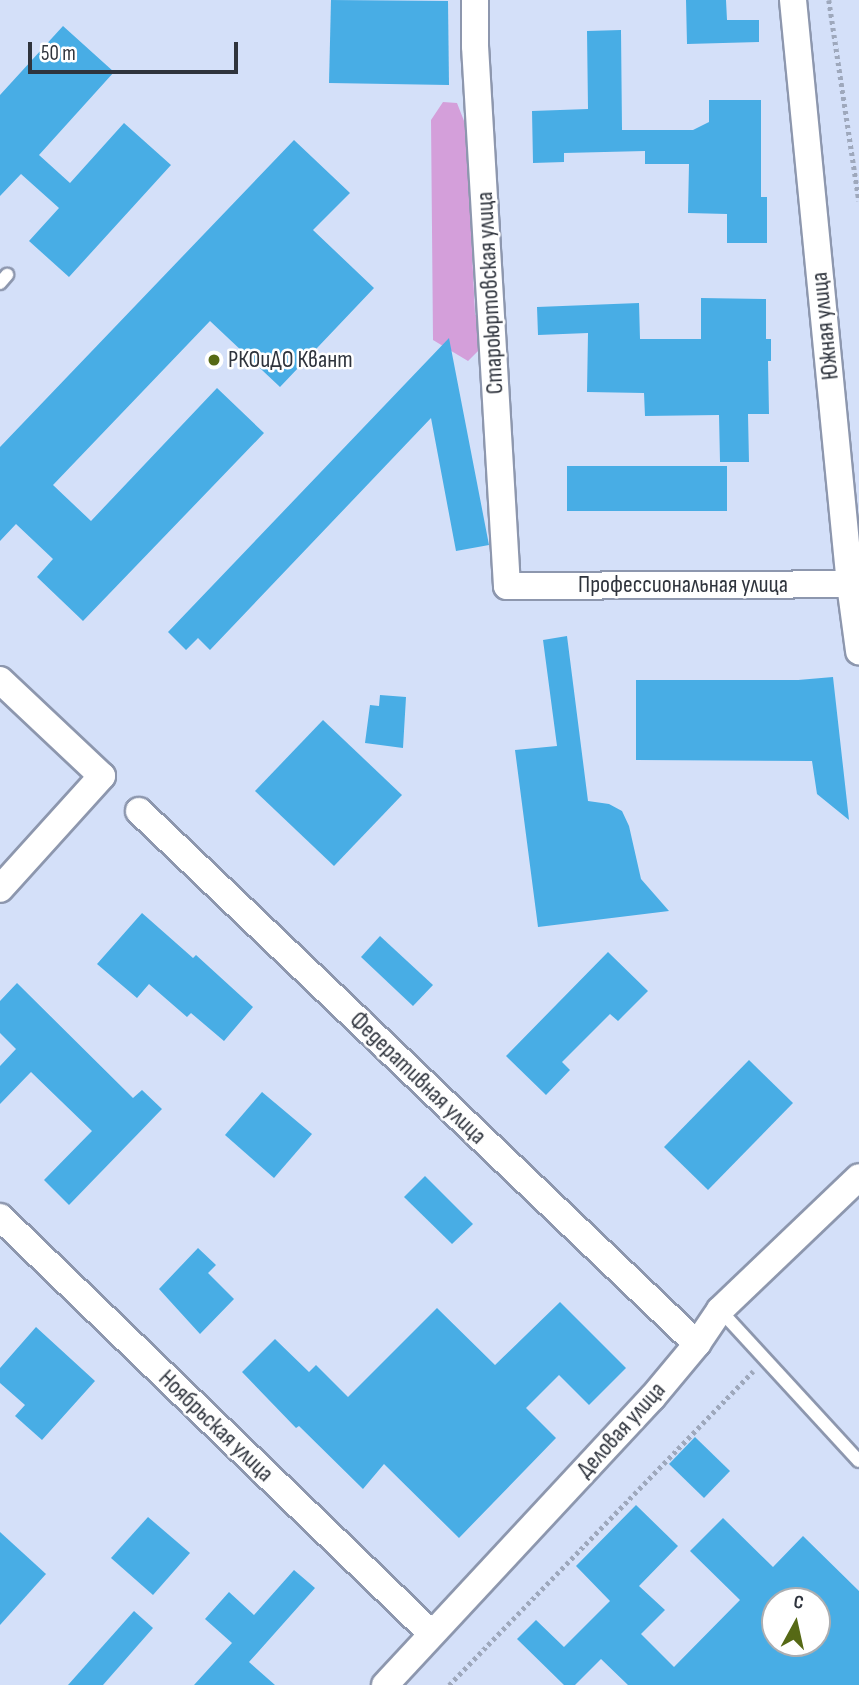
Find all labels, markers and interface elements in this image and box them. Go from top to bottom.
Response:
scale bar [32,28,242,72]
text: 50 m [41,41,76,66]
street label: Староюртовская улица [470,191,510,395]
street label: Южная улица [805,271,845,381]
place label: РКОиДО Квант [228,346,353,374]
marker: РКОиДО Квант [206,352,222,368]
street label: Профессиональная улица [578,571,788,599]
street label: Федеративная улица [344,1006,492,1150]
street label: Ноябрьская улица [153,1364,279,1488]
street label: Деловая улица [571,1376,671,1484]
north arrow [761,1587,831,1657]
text: С [792,1591,805,1615]

